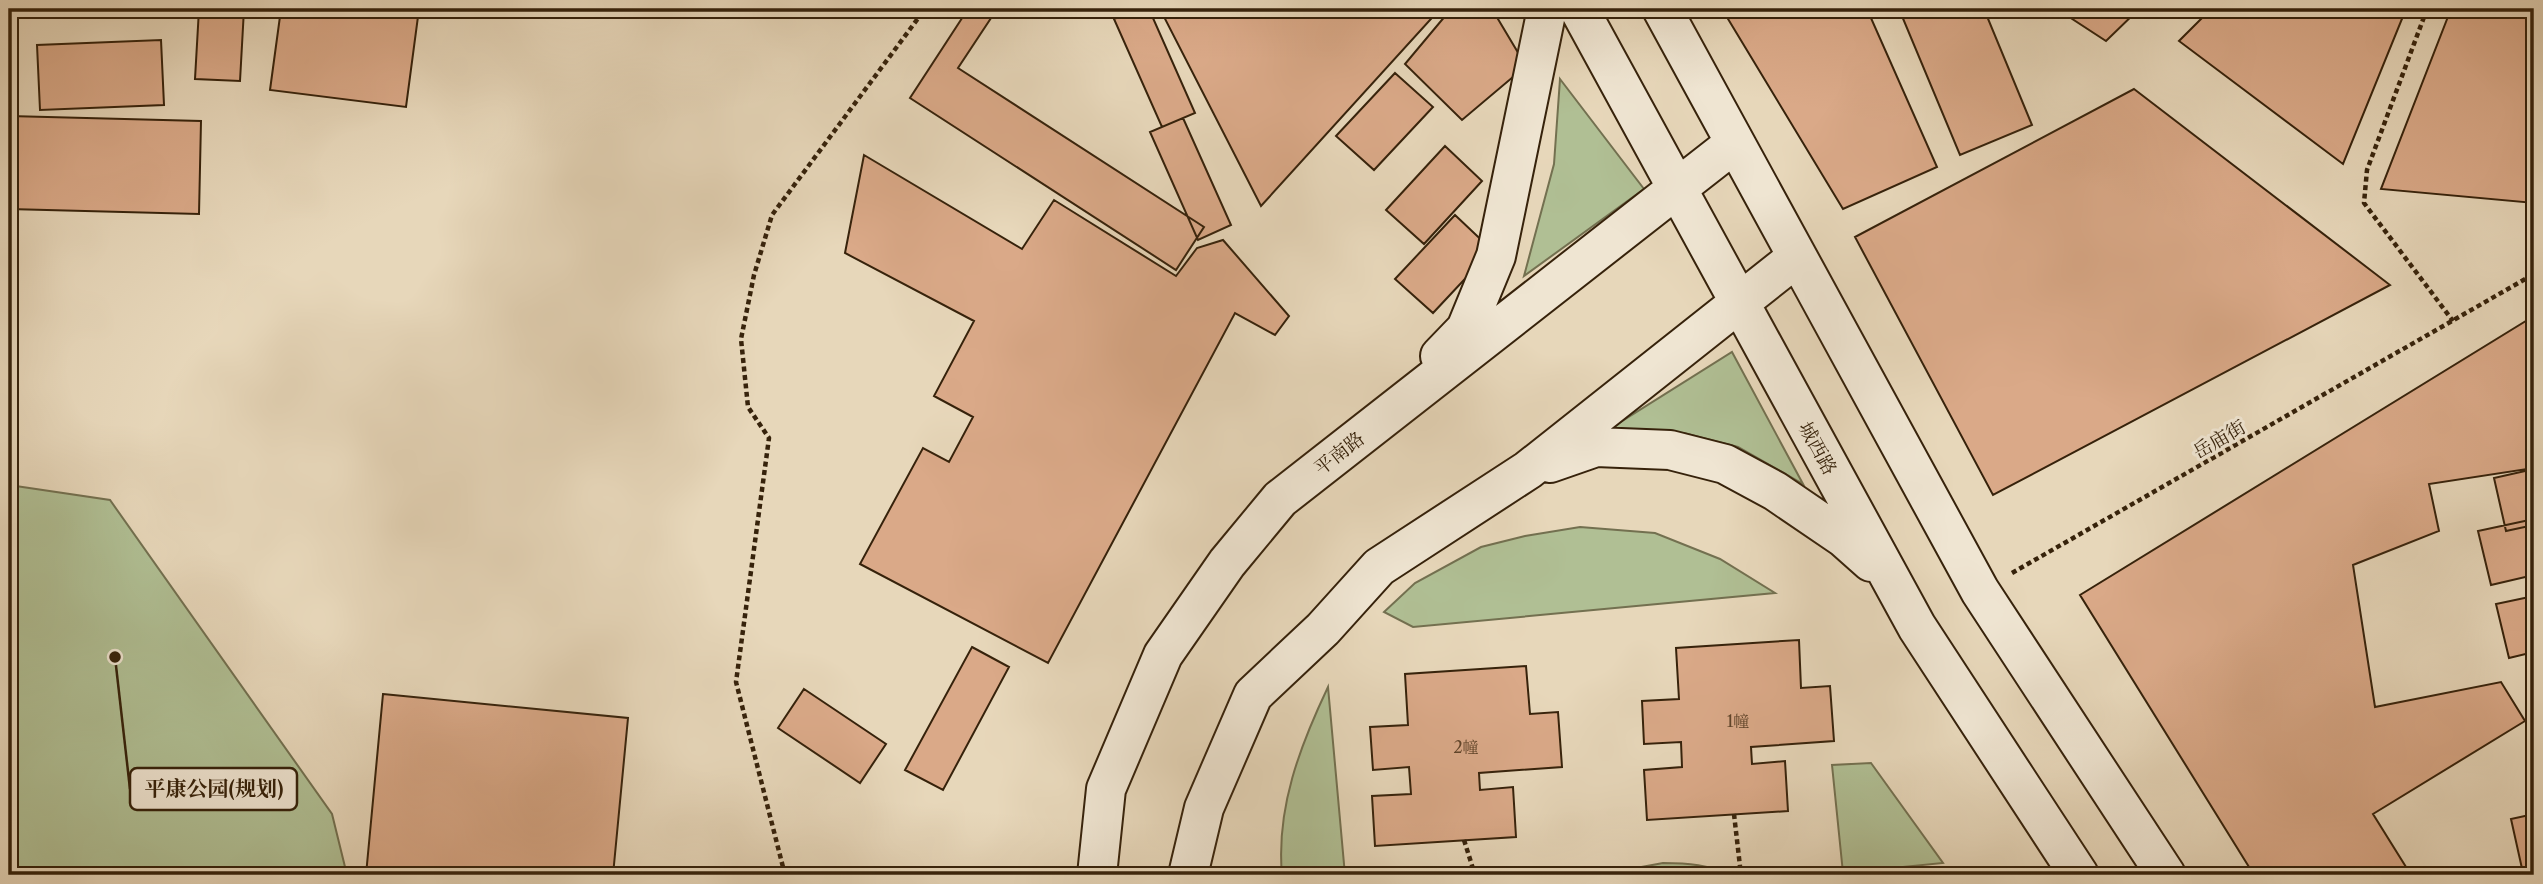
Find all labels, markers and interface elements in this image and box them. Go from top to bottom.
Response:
street label: 岳庙街 [2189,415,2250,464]
street label: 城西路 [1794,418,1841,479]
street label: 平南路 [1310,427,1369,480]
house number: 1幢 [1727,711,1749,731]
house number: 2幢 [1453,737,1479,757]
callout: 平康公园(规划) [130,768,297,810]
text: 平康公园(规划) [144,776,284,801]

